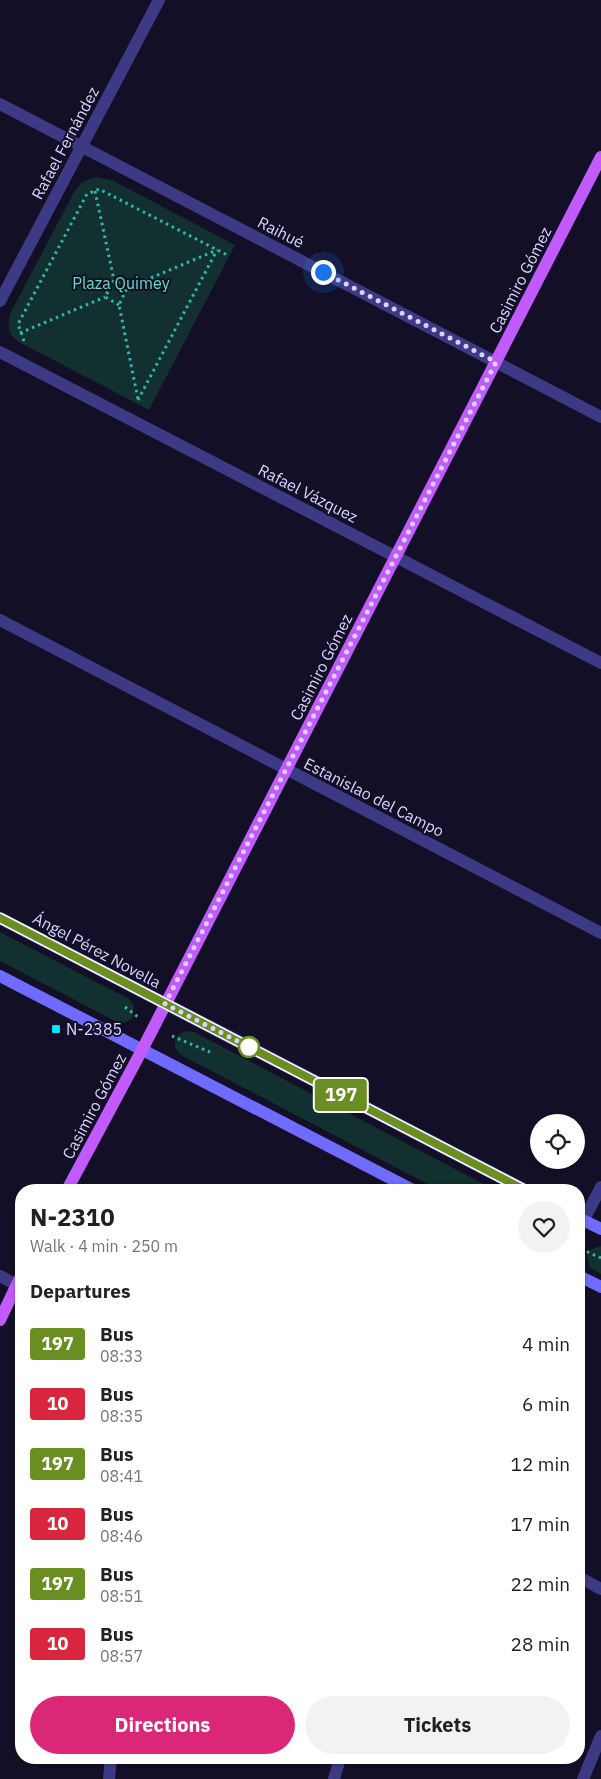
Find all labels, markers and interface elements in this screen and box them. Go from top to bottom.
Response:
street label: Rafael Fernández [27,83,103,203]
street label: Raihué [254,212,308,252]
street label: Casimiro Gómez [485,223,555,337]
your location [311,260,336,285]
park label: Plaza Quimey [72,273,170,293]
street label: Rafael Vázquez [255,459,361,527]
street label: Casimiro Gómez [286,610,356,724]
street label: Estanislao del Campo [301,753,447,841]
street label: Ángel Pérez Novella [29,907,165,992]
place label: N-2385 [66,1019,122,1039]
marker: N-2385 [50,1023,62,1035]
unlabelled marker [238,1036,260,1058]
street label: Casimiro Gómez [58,1050,130,1162]
line badge: 197 [312,1079,370,1111]
text: 197 [325,1083,357,1106]
map controls [530,1114,585,1169]
button: locate [530,1114,585,1169]
text: N-2310 [30,1201,115,1233]
button: heart [518,1201,570,1253]
text: Walk · 4 min · 250 m [30,1236,178,1256]
text: Departures [30,1279,130,1303]
text: Bus [100,1322,134,1346]
text: 197 [41,1332,74,1355]
text: 4 min [522,1332,570,1356]
text: 08:33 [100,1346,143,1366]
text: Bus [100,1382,134,1406]
text: 10 [47,1392,68,1415]
text: 6 min [522,1392,570,1416]
text: 08:35 [100,1406,143,1426]
text: Bus [100,1442,134,1466]
text: 197 [41,1452,74,1475]
text: 12 min [511,1452,570,1476]
text: 08:41 [100,1466,143,1486]
text: Bus [100,1502,134,1526]
text: 10 [47,1512,68,1535]
text: 17 min [511,1512,570,1536]
text: 08:46 [100,1526,143,1546]
text: Bus [100,1562,134,1586]
text: 197 [41,1572,74,1595]
text: 22 min [511,1572,570,1596]
text: 08:51 [100,1586,143,1606]
text: Bus [100,1622,134,1646]
text: 10 [47,1632,68,1655]
text: 28 min [511,1632,570,1656]
text: 08:57 [100,1646,143,1666]
button: Directions [30,1696,295,1754]
button: Tickets [305,1696,570,1754]

